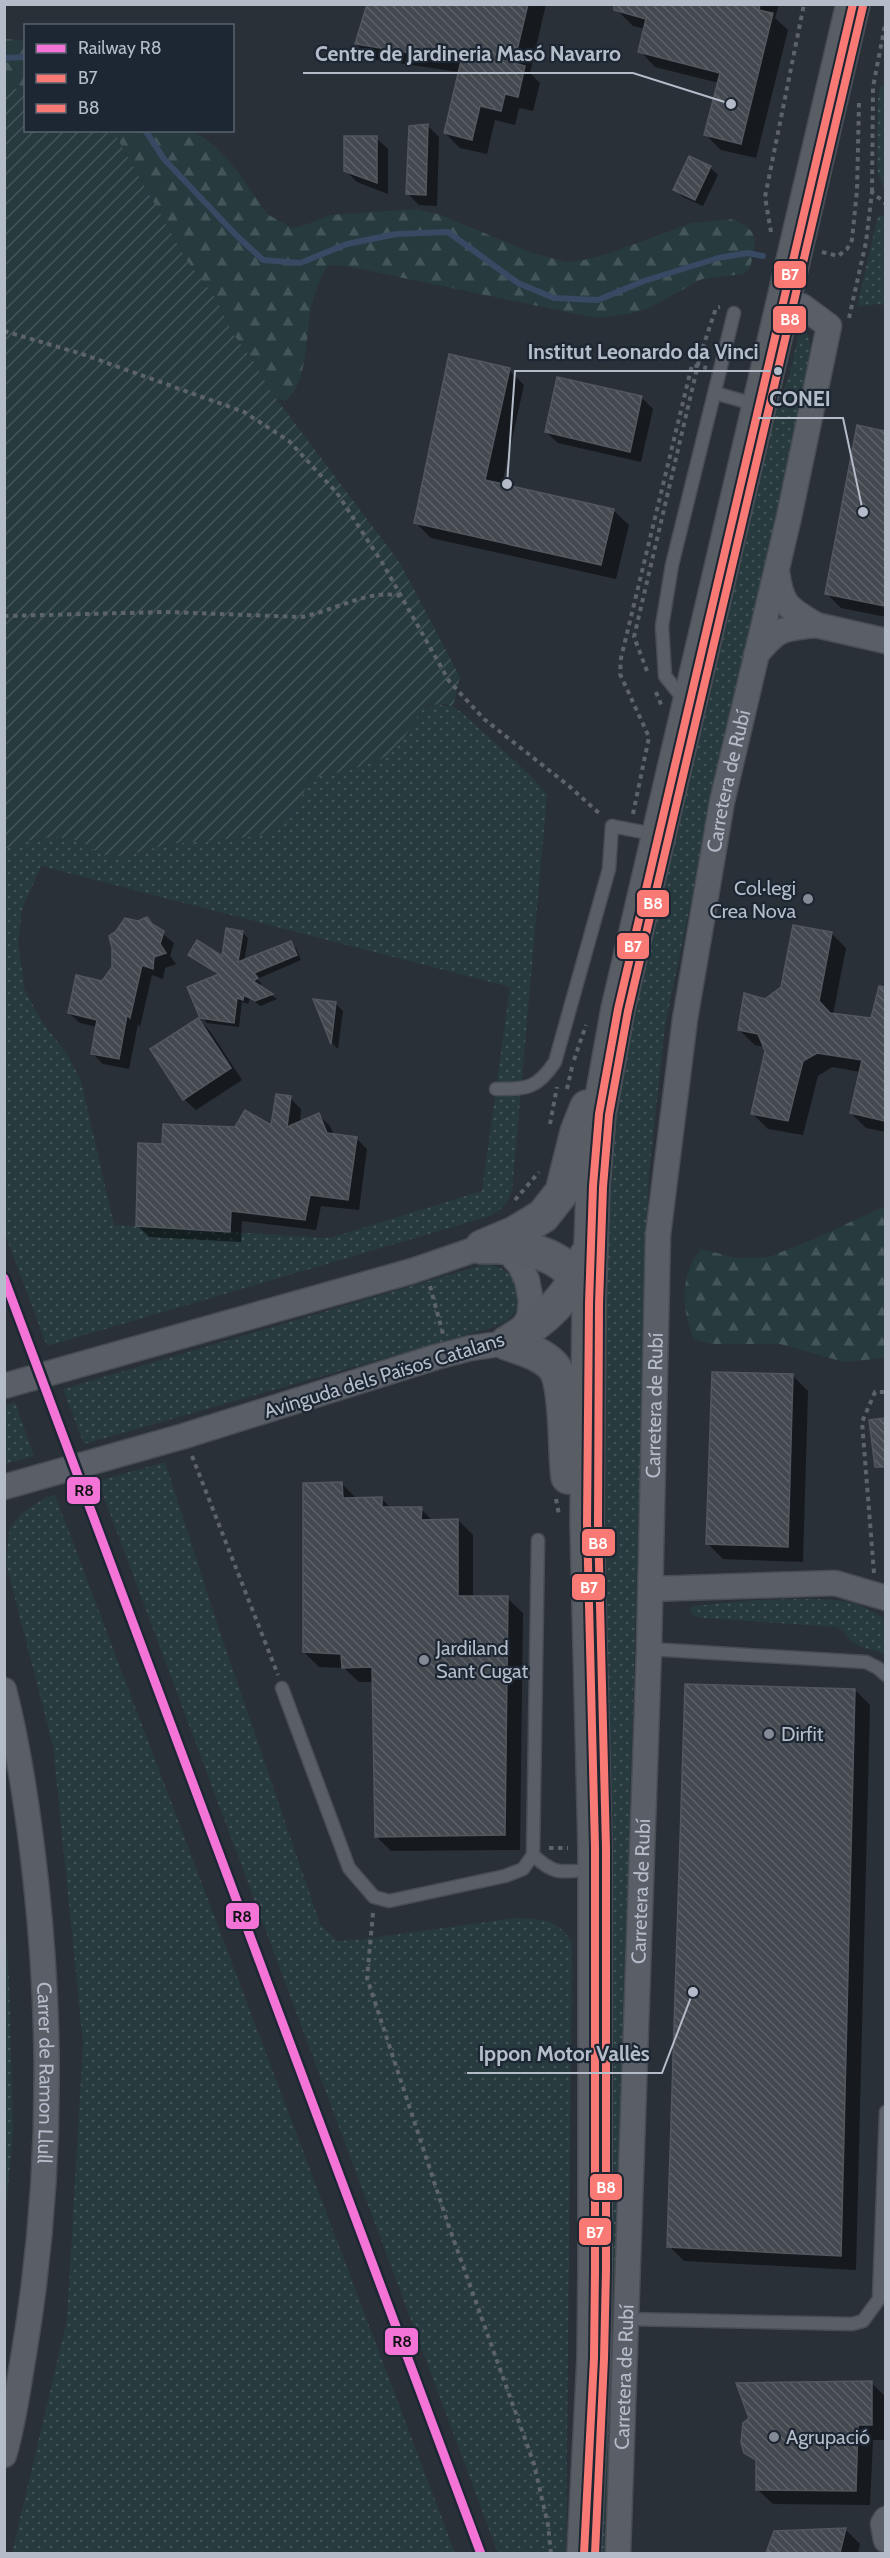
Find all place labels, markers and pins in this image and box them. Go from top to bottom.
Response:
callout: Centre de Jardineria Masó Navarro [303,34,633,73]
callout: Institut Leonardo da Vinci [515,332,770,371]
unlabelled marker [772,365,784,377]
callout: CONEI [758,379,843,418]
place label: Col·legi Crea Nova [709,876,796,923]
marker: Col·legi Crea Nova [801,892,815,906]
place label: Jardiland Sant Cugat [435,1636,528,1683]
marker: Jardiland Sant Cugat [417,1653,431,1667]
place label: Dirfit [781,1722,824,1746]
marker: Dirfit [762,1727,776,1741]
callout: Ippon Motor Vallès [467,2034,662,2073]
place label: Agrupació [786,2425,870,2449]
marker: Agrupació [767,2430,781,2444]

